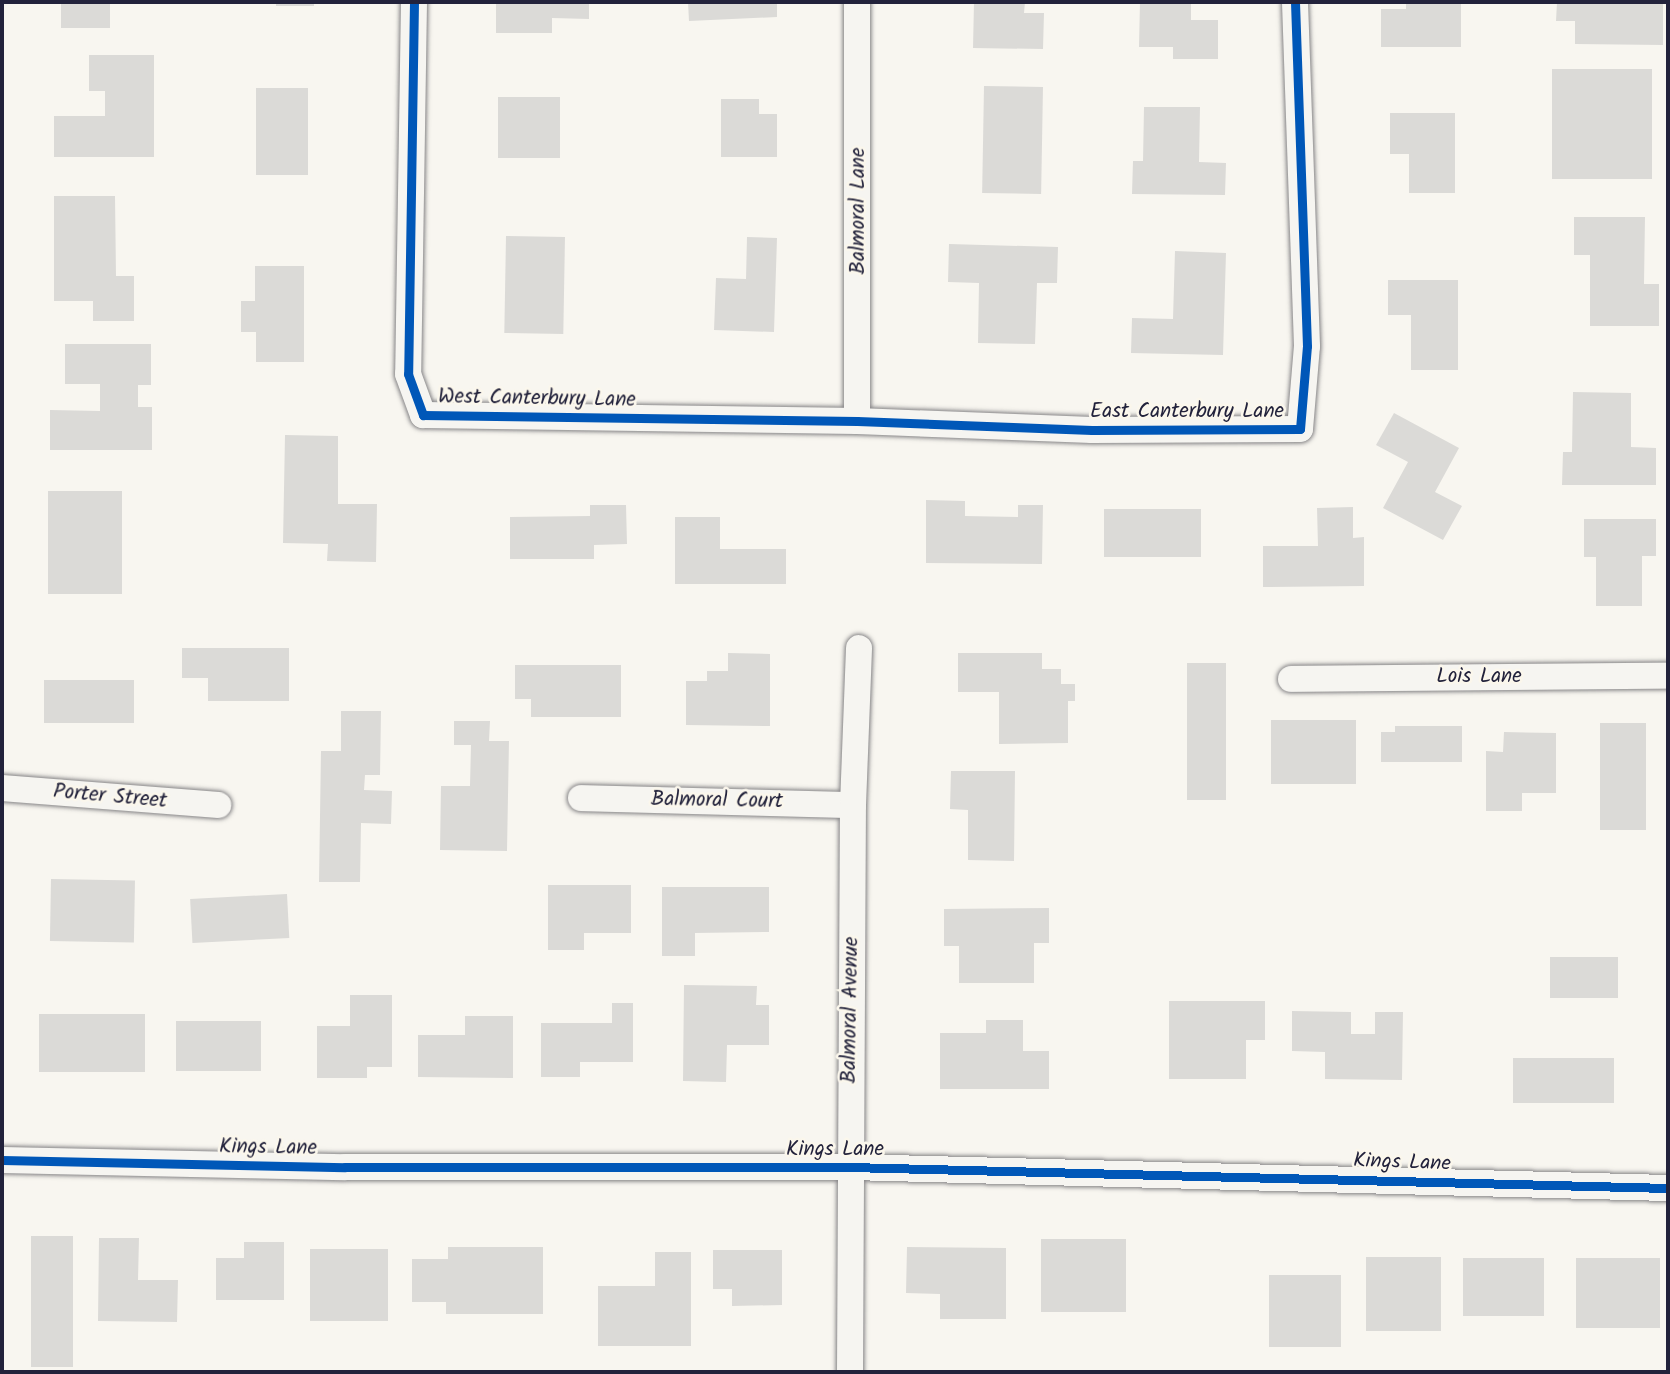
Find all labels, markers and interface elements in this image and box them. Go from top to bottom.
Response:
street label: Balmoral Lane [846,148,872,274]
street label: West Canterbury Lane [438,385,636,413]
street label: East Canterbury Lane [1090,399,1284,425]
street label: Lois Lane [1436,664,1522,690]
street label: Porter Street [52,779,168,815]
street label: Balmoral Court [651,787,783,815]
street label: Balmoral Avenue [837,936,865,1084]
street label: Kings Lane [219,1135,317,1161]
street label: Kings Lane [786,1137,884,1163]
street label: Kings Lane [1353,1149,1451,1177]

